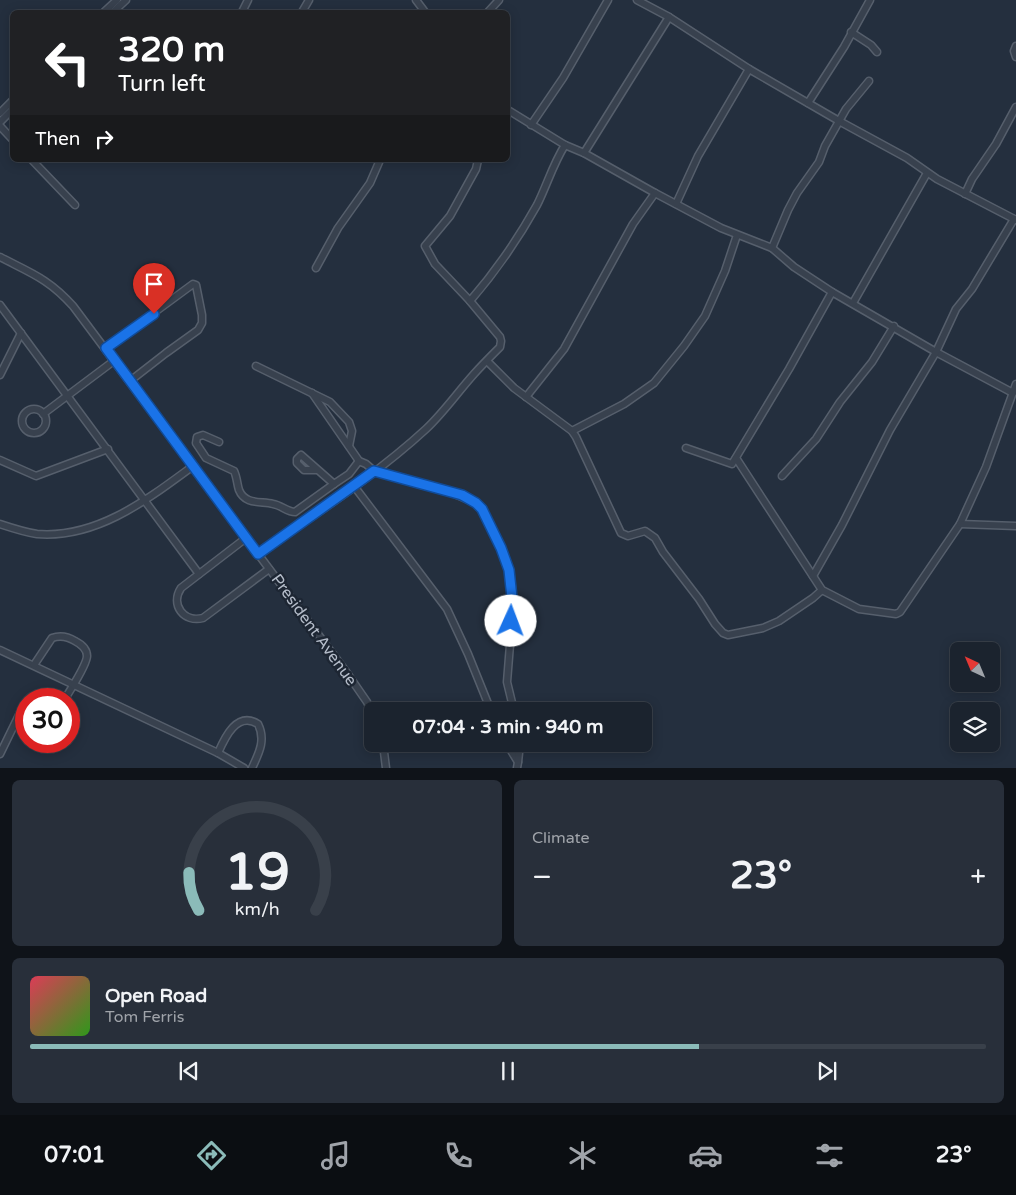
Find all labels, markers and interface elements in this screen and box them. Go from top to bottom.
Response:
text: 320 m [118,29,225,71]
icon: left [35,30,100,95]
text: Turn left [118,71,206,97]
icon: right [90,125,118,153]
text: Then [35,128,80,150]
pin [133,263,175,314]
icon: arrive [140,270,168,298]
street label: President Avenue [267,570,361,690]
position arrow [484,594,536,646]
north arrow [950,642,1000,692]
map controls [950,642,1000,752]
speed limit sign: 30 [15,688,80,753]
button: layers [950,702,1000,752]
text: 07:04 · 3 min · 940 m [412,716,604,738]
text: Climate [532,828,590,848]
text: 19 [224,841,290,904]
text: 23° [730,853,792,899]
text: − [532,860,552,894]
text: + [970,860,986,894]
text: km/h [235,899,279,920]
text: Open Road [105,985,207,1007]
text: Tom Ferris [105,1007,184,1027]
icon: previous [175,1057,203,1085]
icon: pause [494,1057,522,1085]
icon: next [813,1057,841,1085]
icon: directions [194,1138,229,1173]
icon: music [318,1138,353,1173]
icon: phone [441,1138,476,1173]
icon: climate [565,1138,600,1173]
icon: car [688,1138,723,1173]
icon: filters [812,1138,847,1173]
text: 07:01 [44,1142,105,1168]
text: 23° [936,1142,972,1168]

